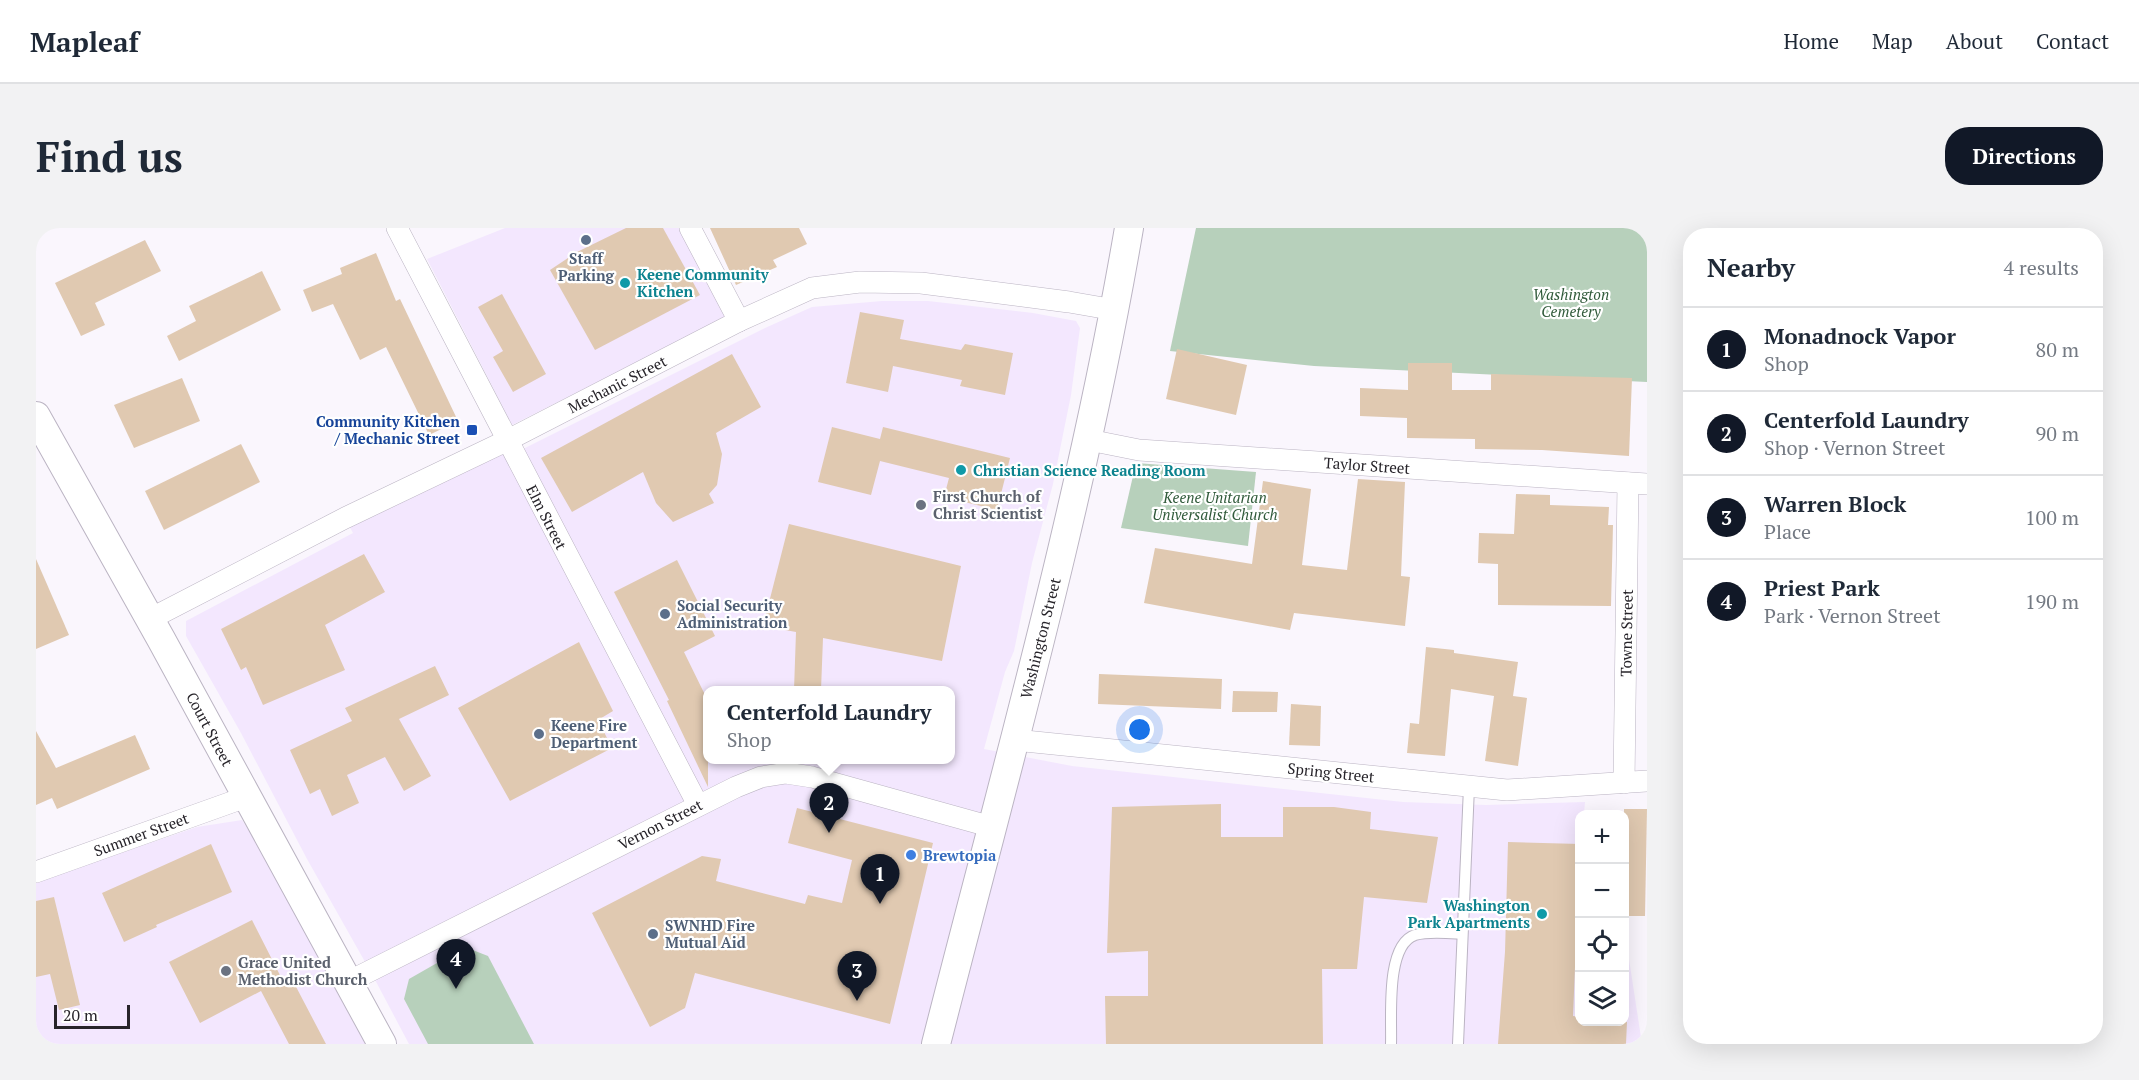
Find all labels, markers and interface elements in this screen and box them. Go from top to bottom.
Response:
text: Mapleaf [30,23,139,60]
text: Home [1783,27,1839,55]
text: Map [1872,27,1913,55]
text: About [1946,27,2003,55]
text: Contact [2036,27,2109,55]
button: Directions [1945,127,2103,185]
text: Find us [36,128,183,184]
marker: Staff Parking [579,233,593,247]
place label: Staff Parking [558,248,615,285]
text: Nearby [1707,250,1795,284]
text: 4 results [2004,254,2079,281]
place label: Keene Community Kitchen [637,264,770,301]
marker: Keene Community Kitchen [618,276,632,290]
park label: Washington Cemetery [1533,284,1609,321]
text: Monadnock Vapor [1764,321,1956,350]
text: 1 [1721,336,1732,363]
text: 80 m [2036,336,2079,363]
street label: Mechanic Street [564,350,670,417]
text: Shop [1764,350,1809,377]
text: Centerfold Laundry [1764,405,1969,434]
place label: Community Kitchen / Mechanic Street [316,411,460,448]
text: 2 [1721,420,1732,447]
text: 90 m [2036,420,2079,447]
marker: Community Kitchen / Mechanic Street [465,423,479,437]
text: Shop · Vernon Street [1764,434,1945,461]
street label: Taylor Street [1323,452,1411,478]
place label: Christian Science Reading Room [973,460,1206,480]
marker: Christian Science Reading Room [954,463,968,477]
street label: Elm Street [522,481,572,553]
place label: First Church of Christ Scientist [933,486,1043,523]
park label: Keene Unitarian Universalist Church [1152,487,1278,524]
text: Warren Block [1764,489,1906,518]
marker: First Church of Christ Scientist [914,498,928,512]
text: 3 [1721,504,1732,531]
text: 100 m [2025,504,2079,531]
text: Place [1764,518,1811,545]
text: Priest Park [1764,573,1880,602]
street label: Washington Street [1015,575,1065,700]
text: 4 [1721,588,1732,615]
text: 190 m [2025,588,2079,615]
street label: Towne Street [1615,589,1637,677]
place label: Social Security Administration [677,595,788,632]
text: Park · Vernon Street [1764,602,1941,629]
marker: Social Security Administration [658,607,672,621]
popup [703,686,955,764]
street label: Court Street [182,688,238,770]
text: Centerfold Laundry [727,697,931,726]
place label: Keene Fire Department [551,715,638,752]
your location [1125,715,1154,744]
text: Shop [727,726,771,753]
marker: Keene Fire Department [532,727,546,741]
street label: Spring Street [1287,757,1376,787]
pin: 2 [810,784,848,833]
street label: Vernon Street [614,794,706,854]
street label: Summer Street [91,807,192,860]
map controls [1575,810,1629,1026]
button: + [1575,810,1629,864]
place label: Brewtopia [923,845,997,865]
marker: Brewtopia [904,848,918,862]
pin: 1 [860,854,900,904]
button: − [1575,864,1629,918]
place label: Washington Park Apartments [1408,895,1530,932]
marker: Washington Park Apartments [1535,907,1549,921]
place label: SWNHD Fire Mutual Aid [665,915,755,952]
button: locate [1575,918,1629,972]
marker: SWNHD Fire Mutual Aid [646,927,660,941]
pin: 4 [436,940,476,989]
place label: Grace United Methodist Church [238,952,368,989]
pin: 3 [838,952,876,1001]
marker: Grace United Methodist Church [219,964,233,978]
button: layers [1575,972,1629,1026]
scale bar [54,1002,130,1030]
text: 20 m [63,1004,98,1026]

